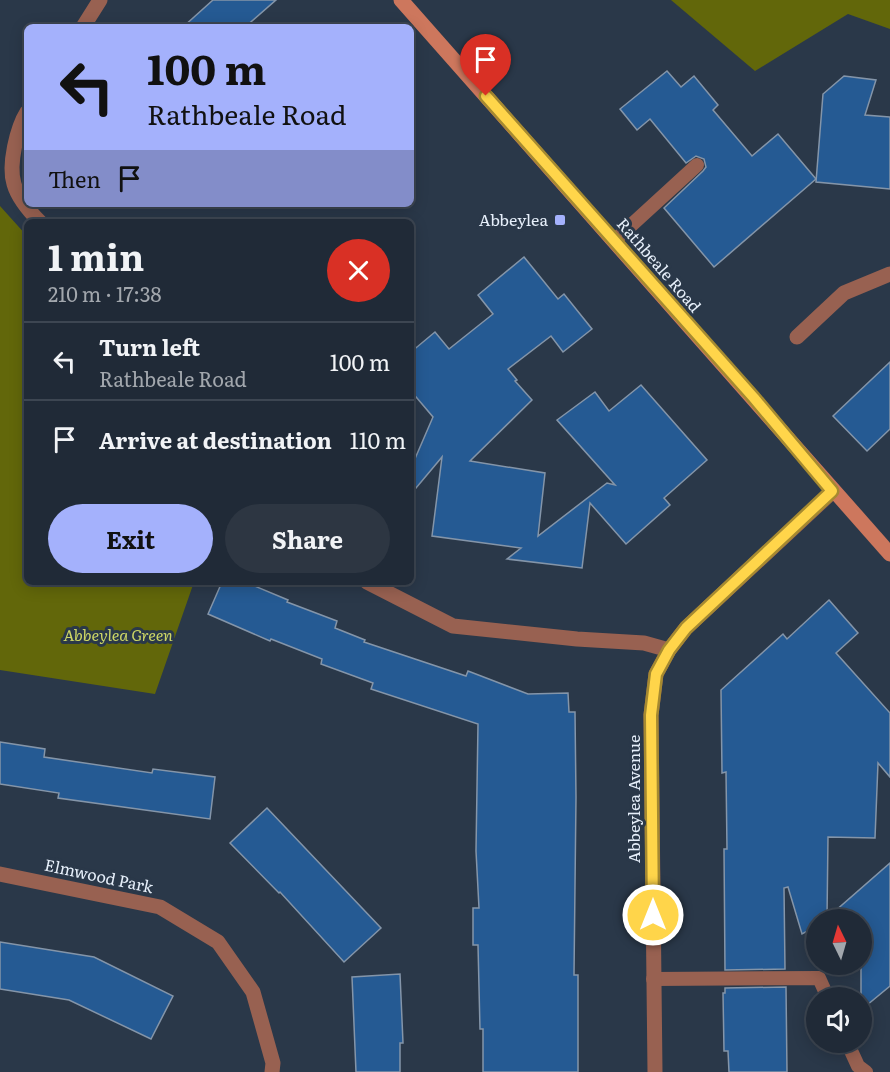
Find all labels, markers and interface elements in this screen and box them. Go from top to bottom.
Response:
pin [460,34,511,96]
text: 100 m [147,36,266,98]
icon: arrive [469,43,502,76]
icon: left [48,48,126,126]
text: Rathbeale Road [147,93,347,133]
text: Then [48,162,101,195]
icon: arrive [113,162,146,195]
place label: Abbeylea [479,207,548,231]
street label: Rathbeale Road [612,212,708,317]
marker: Abbeylea [553,213,567,227]
text: 1 min [48,229,144,282]
button: close [327,239,390,302]
text: 210 m · 17:38 [48,278,162,308]
text: Turn left [99,330,200,363]
icon: left [48,345,81,378]
text: 100 m [330,345,390,378]
text: Rathbeale Road [99,363,247,393]
icon: arrive [48,423,81,456]
text: Arrive at destination [99,423,332,456]
text: 110 m [350,423,406,456]
button: Exit [48,504,213,573]
button: Share [225,504,390,573]
park label: Abbeylea Green [63,622,173,646]
street label: Abbeylea Avenue [621,735,645,863]
street label: Elmwood Park [43,852,156,898]
position arrow [621,883,685,947]
north arrow [806,909,872,975]
map controls [806,909,872,1053]
button: sound [806,987,872,1053]

